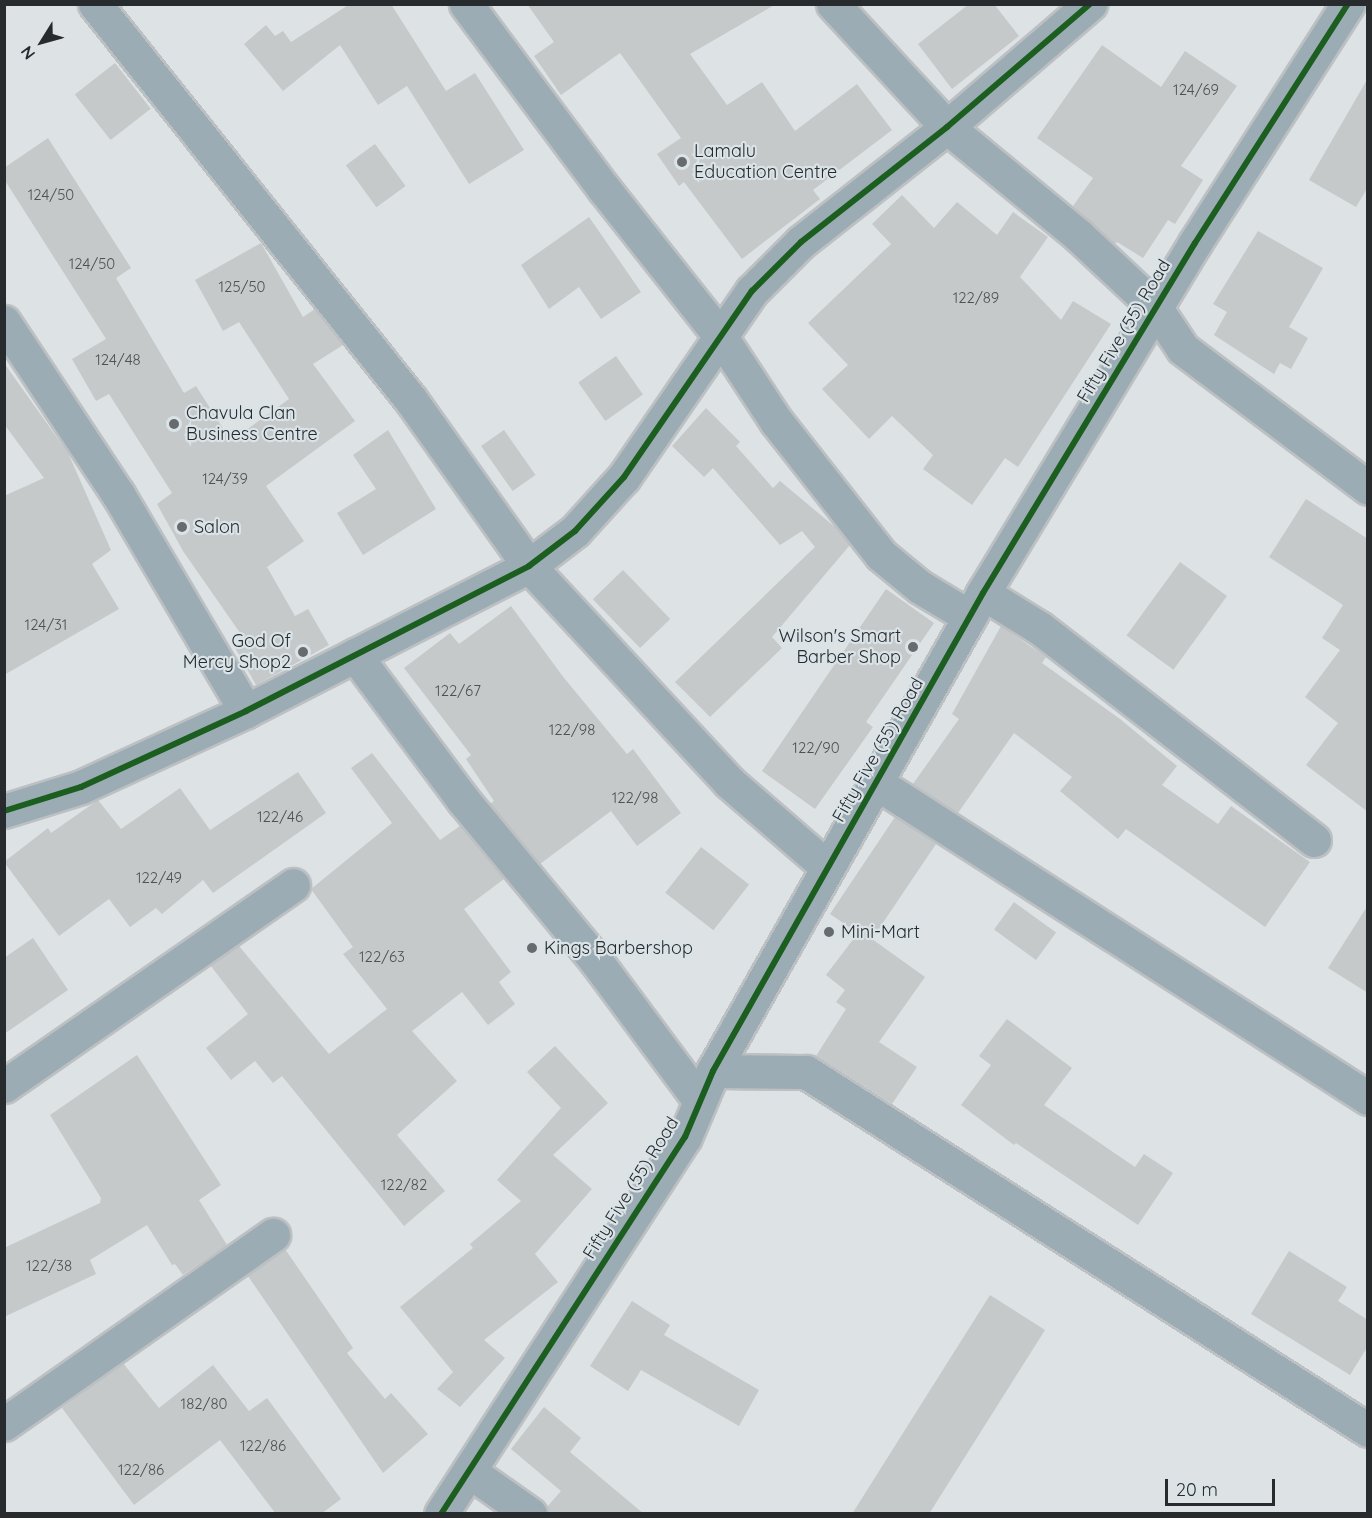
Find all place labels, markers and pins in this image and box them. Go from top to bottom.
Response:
place label: Lamalu Education Centre [694,141,837,184]
marker: Lamalu Education Centre [675,155,689,169]
place label: Chavula Clan Business Centre [186,403,318,446]
marker: Chavula Clan Business Centre [167,417,181,431]
place label: Salon [194,516,240,538]
marker: Salon [175,520,189,534]
place label: Wilson's Smart Barber Shop [779,626,901,668]
place label: God Of Mercy Shop2 [183,631,291,674]
marker: Wilson's Smart Barber Shop [906,640,920,654]
marker: God Of Mercy Shop2 [296,645,310,659]
place label: Mini-Mart [841,921,920,943]
marker: Mini-Mart [822,925,836,939]
place label: Kings Barbershop [544,937,693,959]
marker: Kings Barbershop [525,941,539,955]

